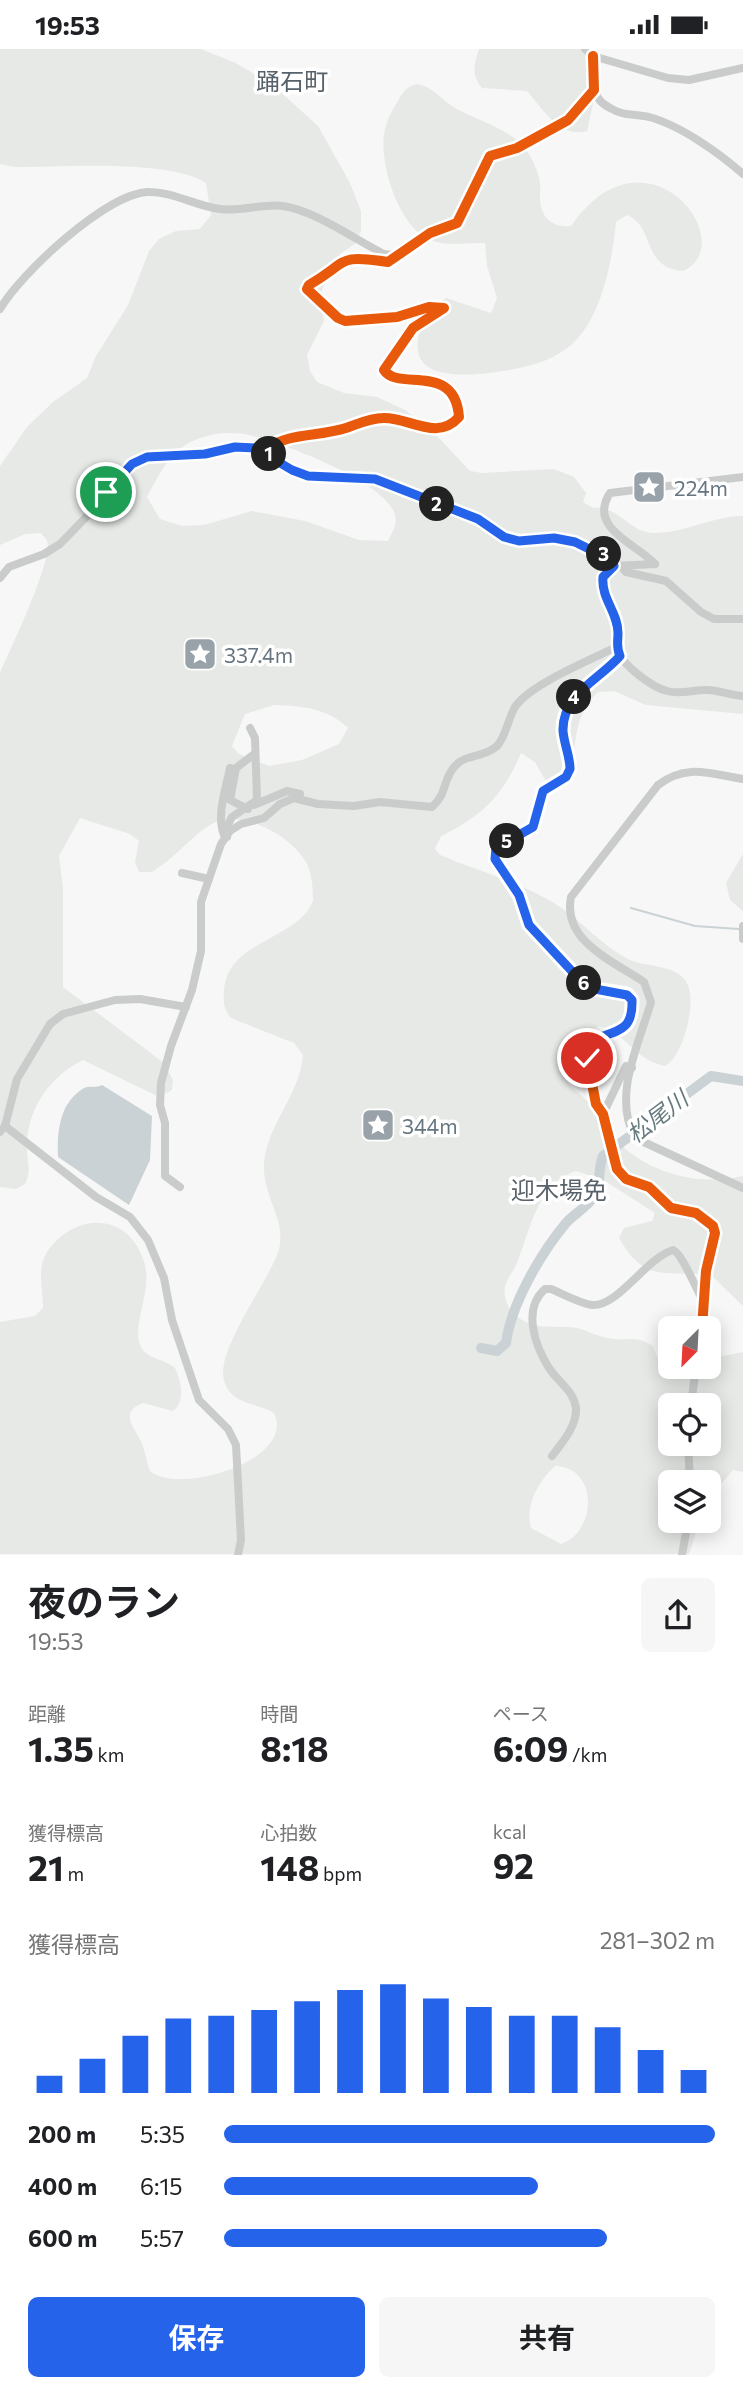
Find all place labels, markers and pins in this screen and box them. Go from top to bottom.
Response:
pin: 1 [252,437,286,471]
pin [76,462,136,522]
place icon: 224m [630,468,668,506]
place label: 224m [674,475,728,500]
pin: 2 [420,487,454,521]
pin: 3 [586,537,622,571]
place icon: 337.4m [181,635,219,673]
place label: 337.4m [224,642,293,667]
pin: 4 [556,679,592,715]
pin: 5 [490,823,524,859]
pin: 6 [566,965,602,1000]
pin [557,1028,617,1088]
place icon: 344m [359,1106,397,1144]
place label: 344m [402,1113,458,1138]

